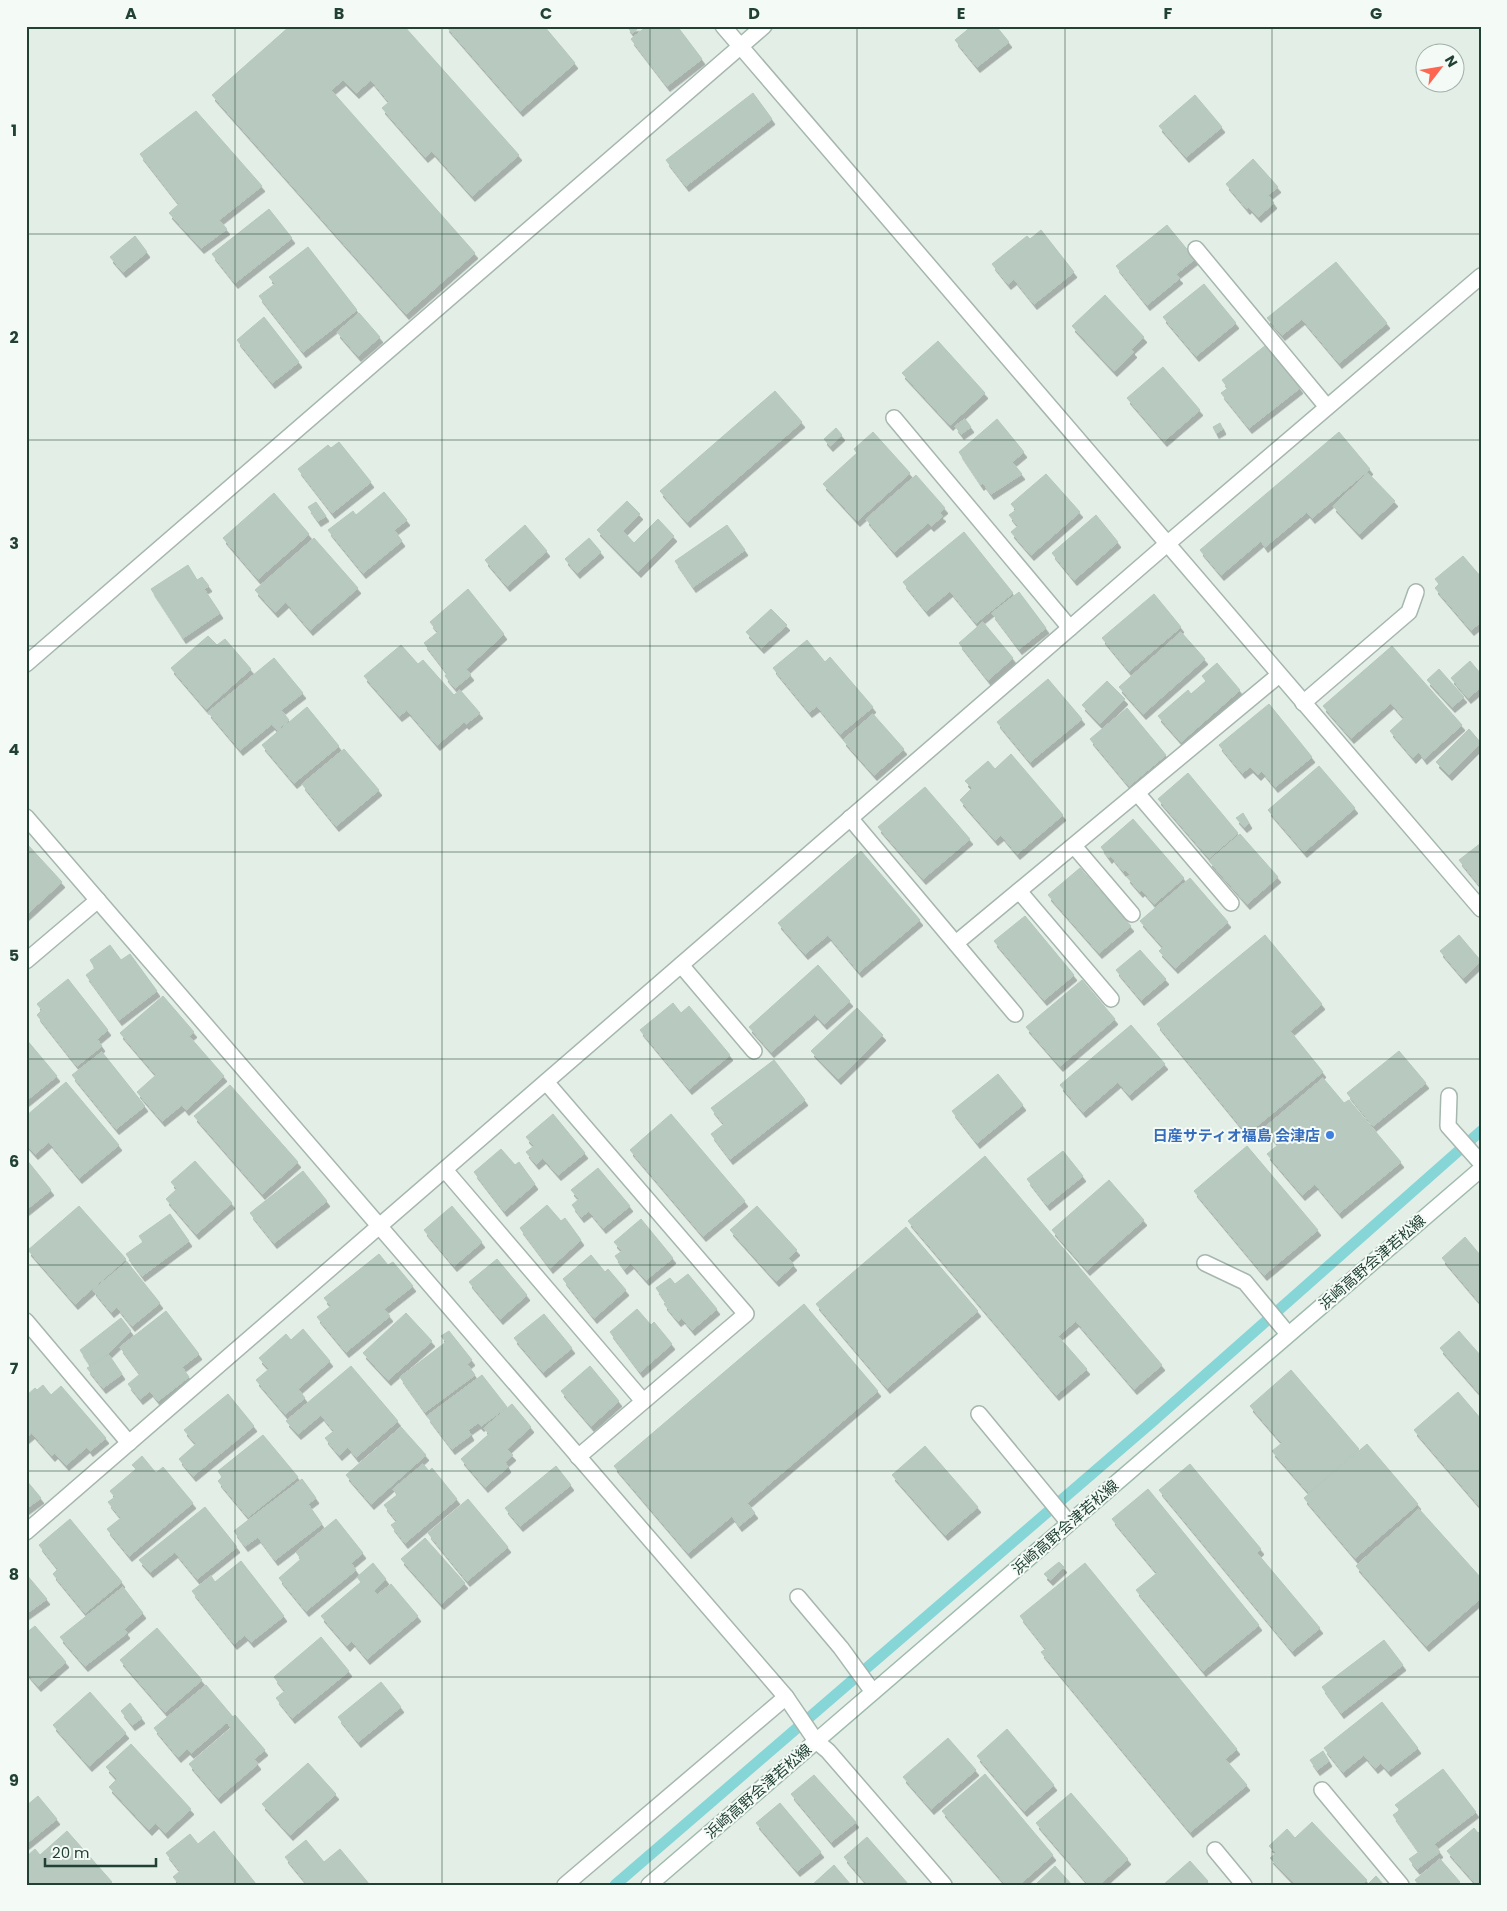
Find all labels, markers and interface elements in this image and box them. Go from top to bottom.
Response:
text: A [125,2,137,25]
text: B [334,2,344,25]
text: C [540,2,552,25]
text: D [748,2,760,25]
text: E [957,2,965,25]
text: F [1164,2,1173,25]
text: G [1370,2,1382,25]
north arrow [1414,42,1464,92]
text: N [1440,52,1462,71]
text: 1 [11,119,17,142]
text: 2 [9,326,19,349]
text: 3 [9,532,19,555]
text: 4 [9,738,20,761]
text: 5 [9,944,19,967]
place label: 日産サティオ福島 会津店 [1153,1125,1320,1146]
marker: 日産サティオ福島 会津店 [1324,1129,1336,1141]
text: 6 [9,1150,19,1173]
street label: 浜崎高野会津若松線 [1314,1210,1430,1314]
text: 7 [10,1357,19,1380]
street label: 浜崎高野会津若松線 [1007,1475,1123,1579]
text: 8 [9,1563,19,1586]
street label: 浜崎高野会津若松線 [700,1739,816,1843]
text: 9 [9,1769,19,1792]
scale bar [45,1836,156,1868]
text: 20 m [52,1842,90,1863]

